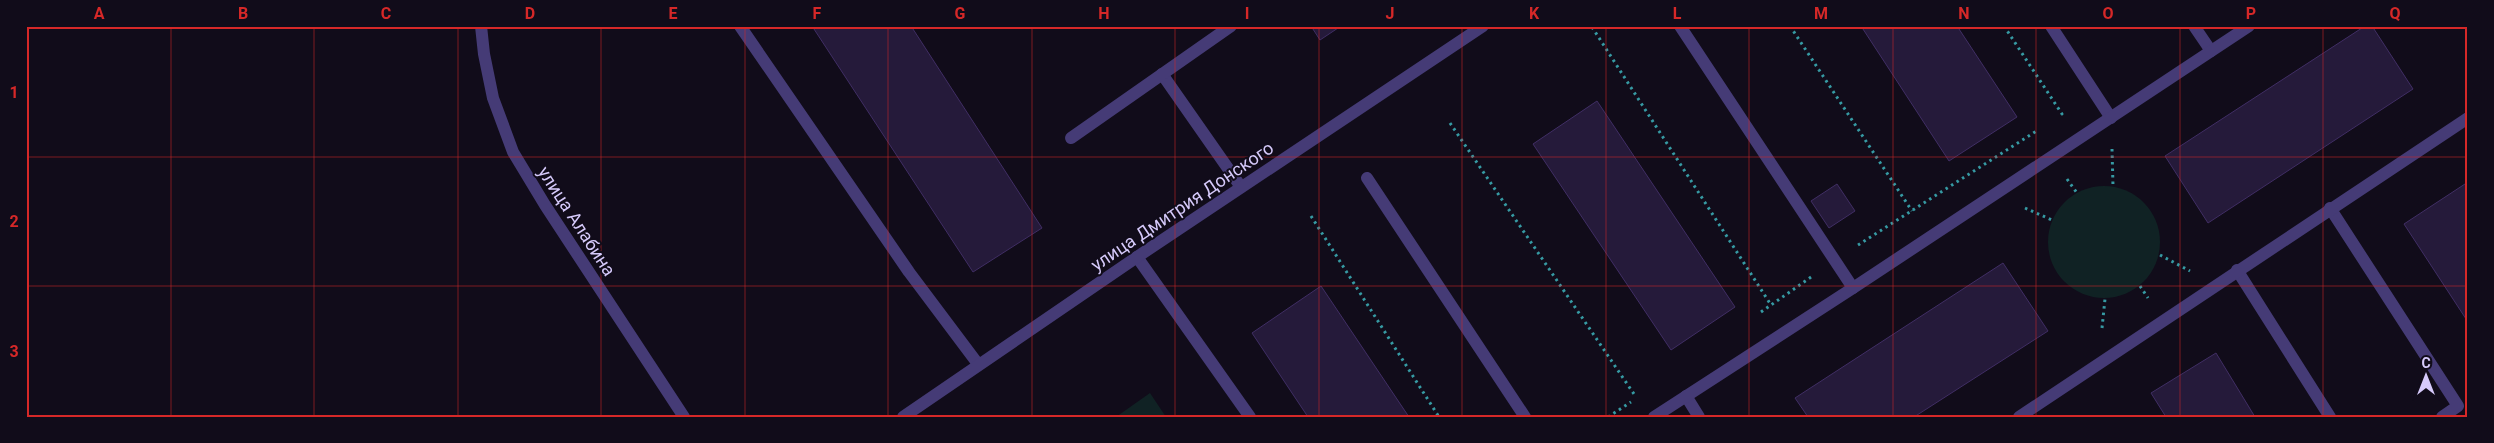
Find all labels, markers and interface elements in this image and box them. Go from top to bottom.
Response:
text: A [94,4,105,23]
text: B [238,4,248,23]
text: C [381,4,391,23]
text: D [525,4,535,23]
text: E [669,4,678,23]
text: F [813,4,822,23]
text: G [955,4,966,23]
text: H [1098,4,1110,23]
text: I [1245,4,1249,23]
text: J [1386,4,1394,23]
text: K [1529,4,1540,23]
text: L [1673,4,1682,23]
text: M [1814,4,1828,23]
text: N [1958,4,1970,23]
text: O [2102,4,2114,23]
text: P [2246,4,2256,23]
text: Q [2389,4,2401,23]
text: 1 [9,83,19,102]
street label: улица Дмитрия Донского [1087,137,1277,275]
street label: улица Алабина [534,162,620,280]
text: 2 [9,212,19,231]
text: 3 [9,342,19,361]
north arrow [2402,350,2452,400]
text: С [2421,355,2431,371]

